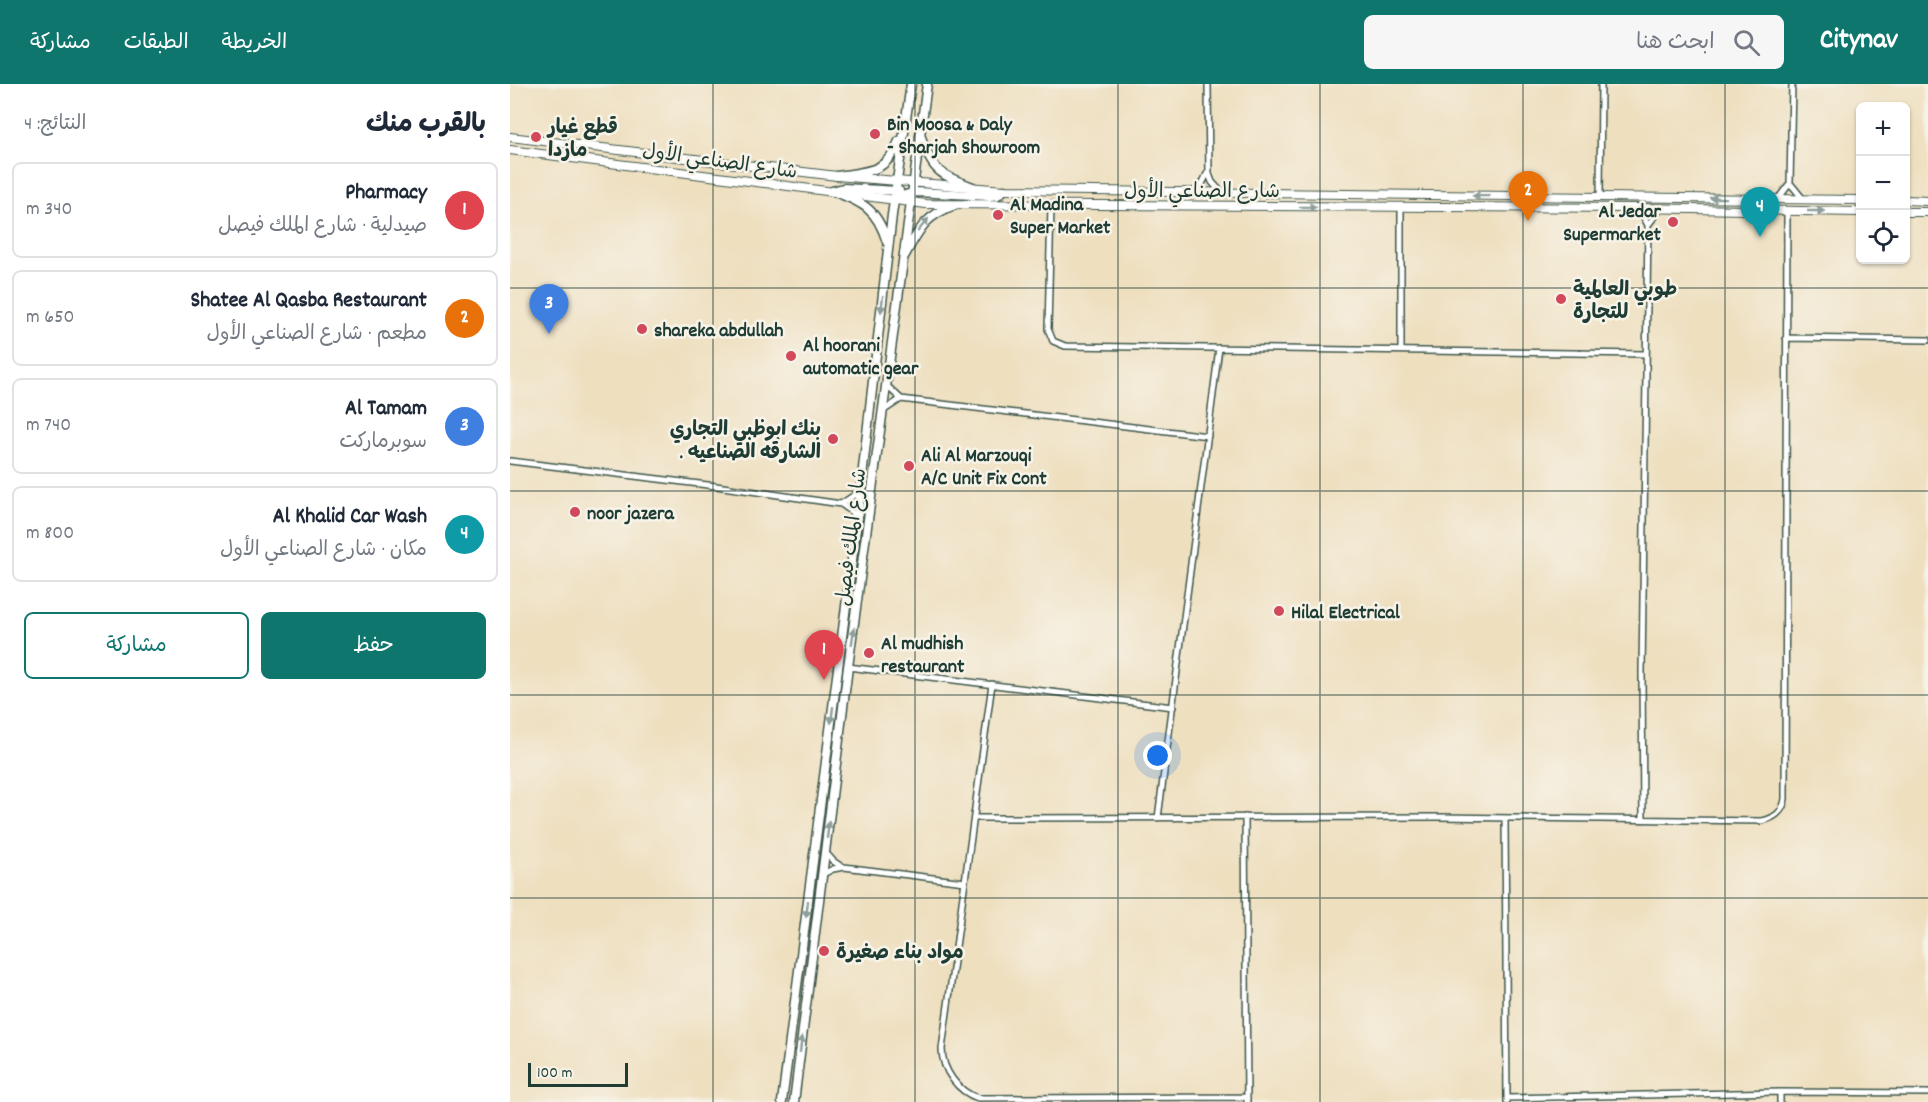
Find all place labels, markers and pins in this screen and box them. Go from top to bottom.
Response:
place label: Bin Moosa & Daly - Sharjah Showroom [887,112,1041,163]
place label: قطع غيار مازدا [546,115,618,166]
marker: Bin Moosa & Daly - Sharjah Showroom [868,127,882,141]
marker: قطع غيار مازدا [529,130,543,144]
pin: 2 [1508,172,1548,221]
pin: 4 [1740,188,1780,237]
place label: Al Madina Super Market [1010,192,1111,243]
place label: Al Jedar Supermarket [1563,199,1662,250]
marker: Al Madina Super Market [991,208,1005,222]
marker: Al Jedar Supermarket [1666,215,1680,229]
place label: طوبي العالمية للتجارة [1573,277,1677,328]
pin: 3 [530,284,568,334]
marker: طوبي العالمية للتجارة [1554,292,1568,306]
place label: shareka abdullah [654,318,783,346]
marker: shareka abdullah [635,322,649,336]
place label: Al hoorani automatic gear [803,333,919,384]
marker: Al hoorani automatic gear [784,349,798,363]
place label: بنك ابوظبي التجاري . الشارقه الصناعيه [670,417,821,468]
marker: بنك ابوظبي التجاري . الشارقه الصناعيه [826,432,840,446]
place label: Ali Al Marzouqi A/C Unit Fix Cont [921,443,1047,494]
marker: Ali Al Marzouqi A/C Unit Fix Cont [902,459,916,473]
place label: noor jazera [587,501,674,529]
marker: noor jazera [568,505,582,519]
place label: Hilal Electrical [1291,600,1400,628]
marker: Hilal Electrical [1272,604,1286,618]
pin: 1 [804,630,844,680]
place label: Al mudhish restaurant [881,631,965,682]
marker: Al mudhish restaurant [862,646,876,660]
place label: مواد بناء صغيرة [836,940,964,968]
marker: مواد بناء صغيرة [817,944,831,958]

